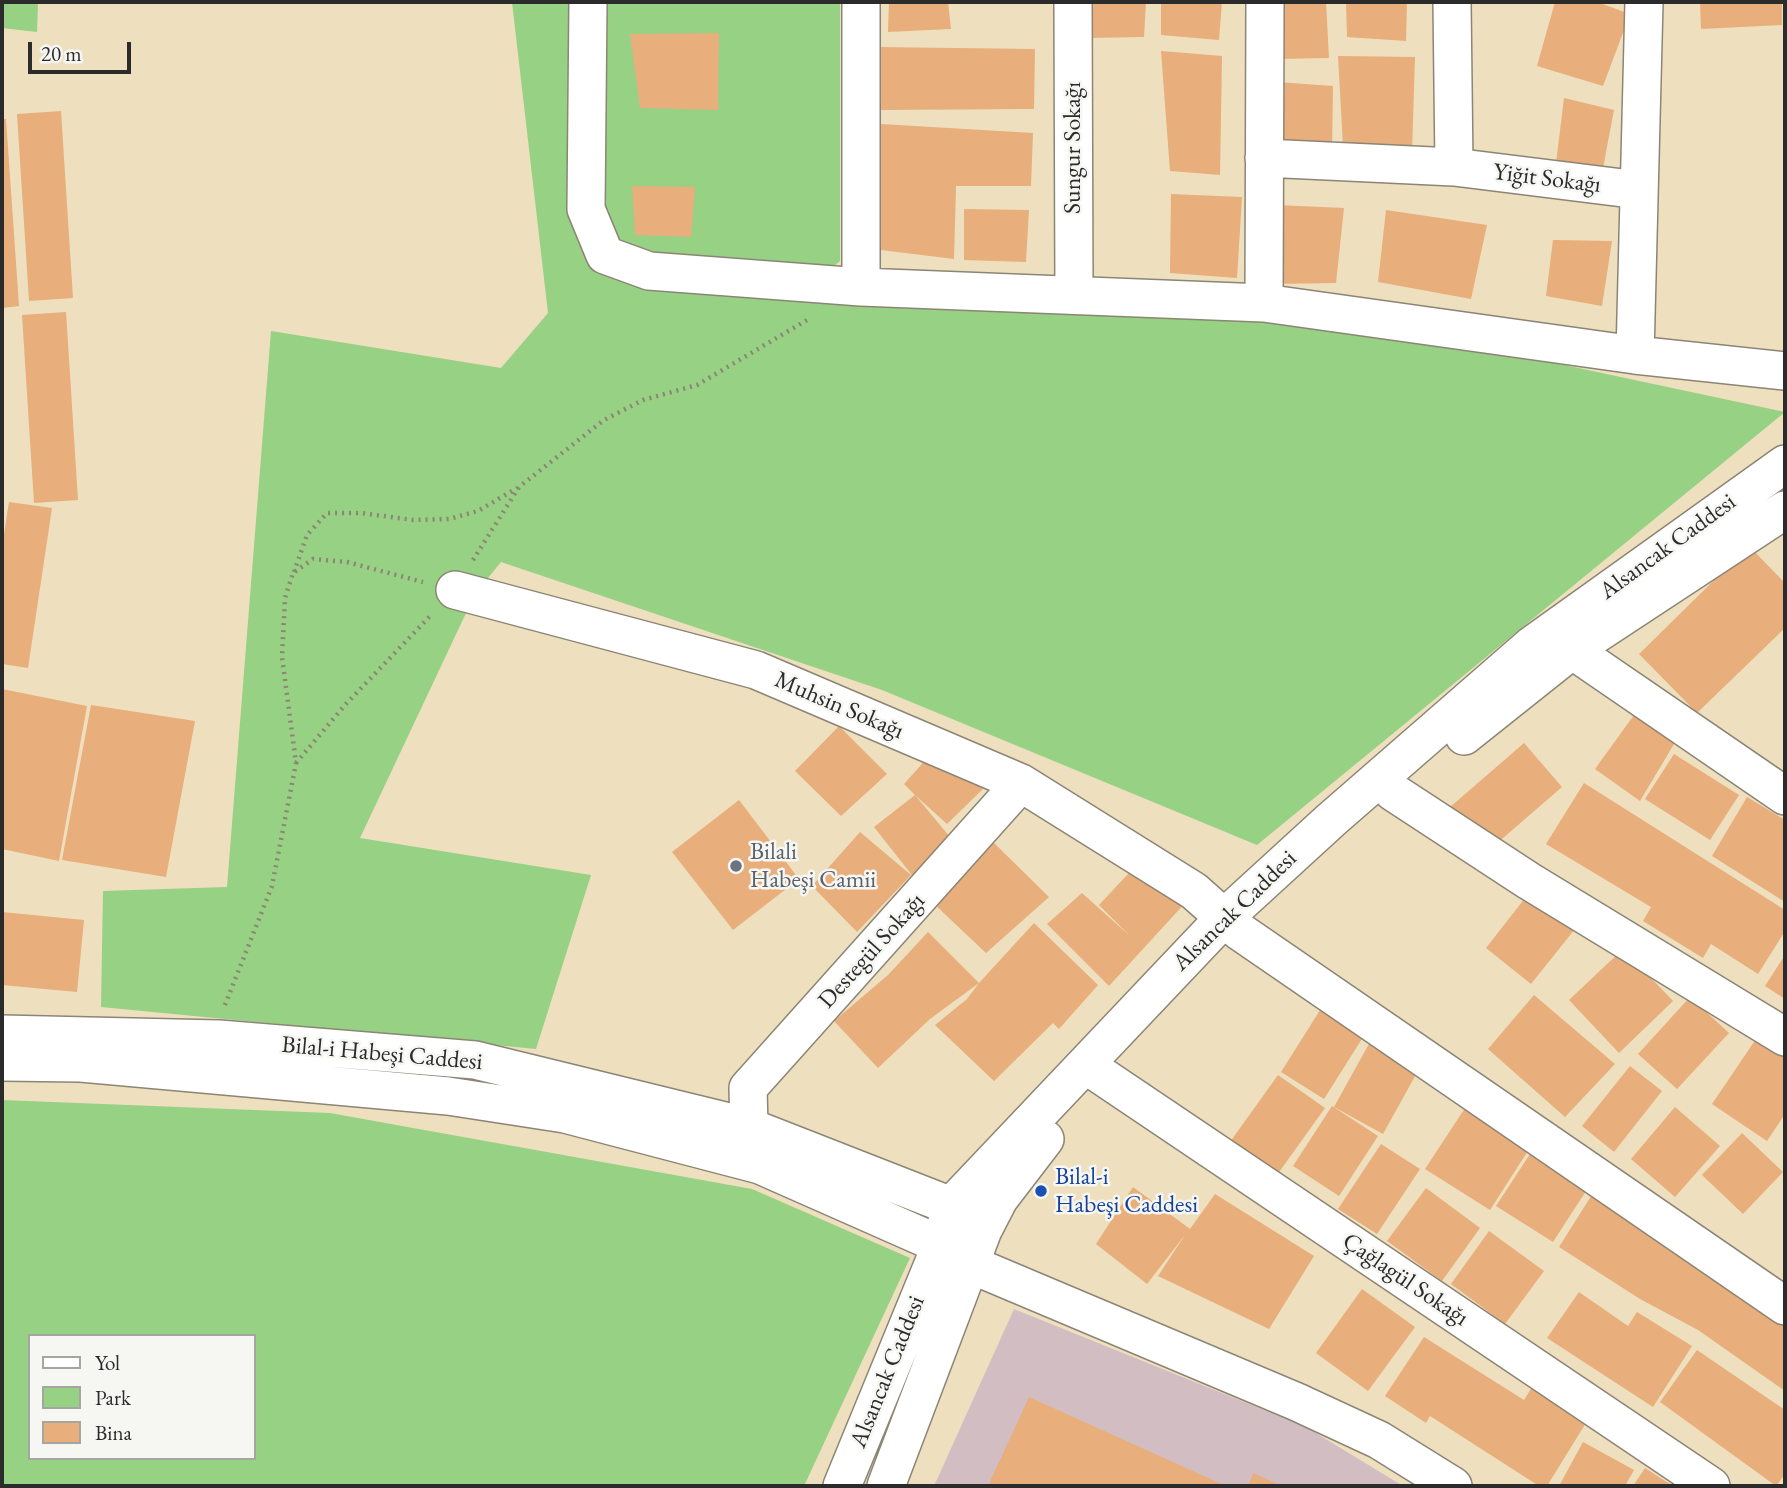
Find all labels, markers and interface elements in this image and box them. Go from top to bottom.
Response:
scale bar [32,28,135,72]
text: 20 m [41,40,82,67]
street label: Sungur Sokağı [1059,82,1087,214]
street label: Yiğit Sokağı [1492,158,1602,200]
street label: Alsancak Caddesi [1594,488,1742,606]
street label: Muhsin Sokağı [770,666,908,746]
place label: Bilali Habeşi Camii [750,838,876,894]
street label: Alsancak Caddesi [1167,845,1303,977]
marker: Bilali Habeşi Camii [728,858,744,874]
street label: Destegül Sokağı [813,887,931,1015]
street label: Bilal-i Habeşi Caddesi [280,1031,484,1077]
place label: Bilal-i Habeşi Caddesi [1055,1163,1198,1219]
marker: Bilal-i Habeşi Caddesi [1033,1183,1049,1199]
street label: Çağlagül Sokağı [1336,1227,1474,1333]
street label: Alsancak Caddesi [844,1292,932,1452]
legend [28,1334,256,1460]
text: Yol [95,1349,120,1376]
text: Park [95,1384,131,1411]
text: Bina [95,1419,132,1446]

